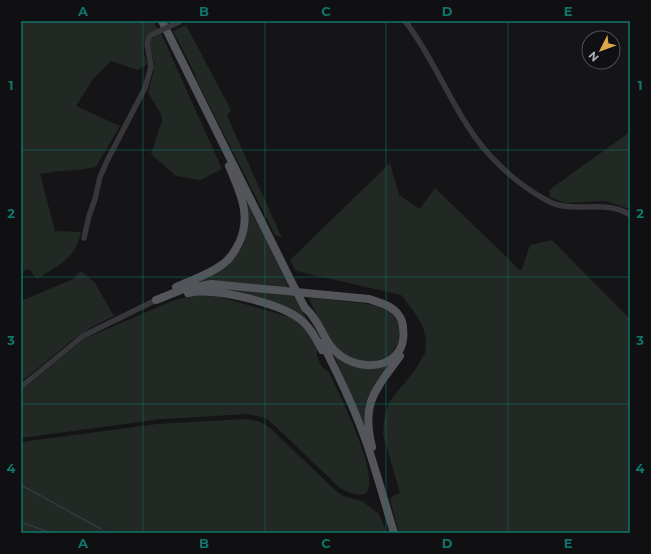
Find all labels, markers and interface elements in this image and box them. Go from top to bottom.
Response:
text: A [77,3,89,19]
text: B [199,3,209,19]
text: C [321,3,331,19]
text: D [442,3,453,19]
text: E [564,3,573,19]
north arrow [581,30,621,70]
text: N [585,49,602,65]
text: 1 [8,77,14,93]
text: 1 [637,77,643,93]
text: 2 [7,205,15,221]
text: 2 [636,205,644,221]
text: 3 [6,332,15,348]
text: 3 [635,332,644,348]
text: 4 [7,460,16,476]
text: 4 [636,460,645,476]
text: A [77,535,89,551]
text: B [199,535,209,551]
text: C [321,535,331,551]
text: D [442,535,453,551]
text: E [564,535,573,551]

